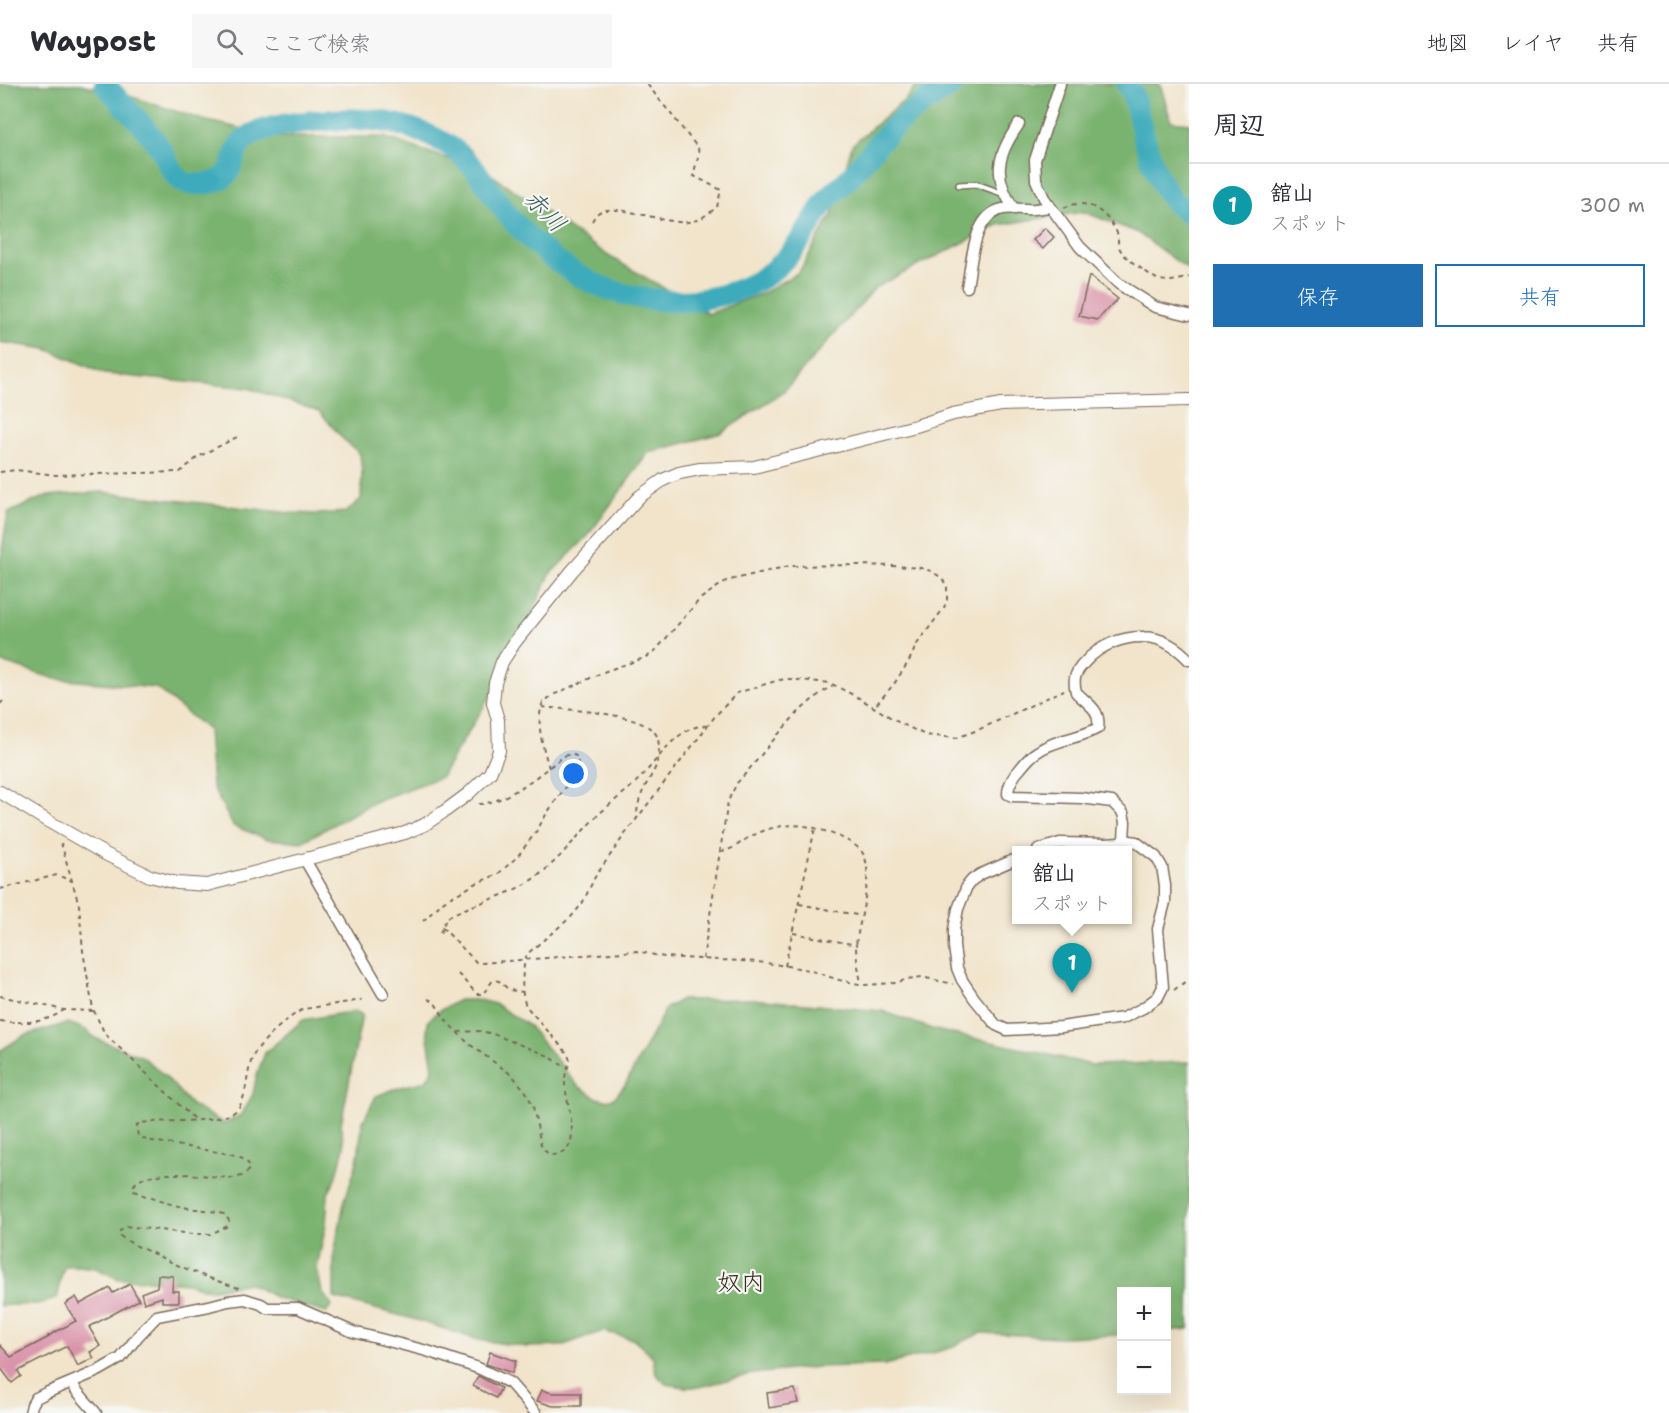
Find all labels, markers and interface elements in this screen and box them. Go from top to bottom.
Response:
search box [192,14,612,68]
text: Waypost [30,22,156,60]
icon: search [213,25,246,58]
text: ここで検索 [261,29,371,58]
text: 地図 [1427,29,1469,57]
text: レイヤ [1502,29,1564,57]
text: 共有 [1597,29,1639,57]
text: 周辺 [1213,107,1265,142]
text: 舘山 [1270,178,1314,207]
water label: 赤川 [517,183,573,239]
text: 1 [1228,192,1237,218]
text: 300 m [1579,192,1645,218]
text: スポット [1270,210,1350,236]
button: 保存 [1213,264,1423,327]
button: 共有 [1435,264,1645,327]
your location [559,759,588,788]
popup [1012,846,1132,924]
text: 舘山 [1032,858,1076,887]
text: スポット [1032,890,1112,916]
pin: 1 [1052,944,1092,993]
district label: 奴内 [717,1266,765,1298]
map controls [1117,1287,1171,1395]
button: + [1117,1287,1171,1341]
button: − [1117,1341,1171,1395]

